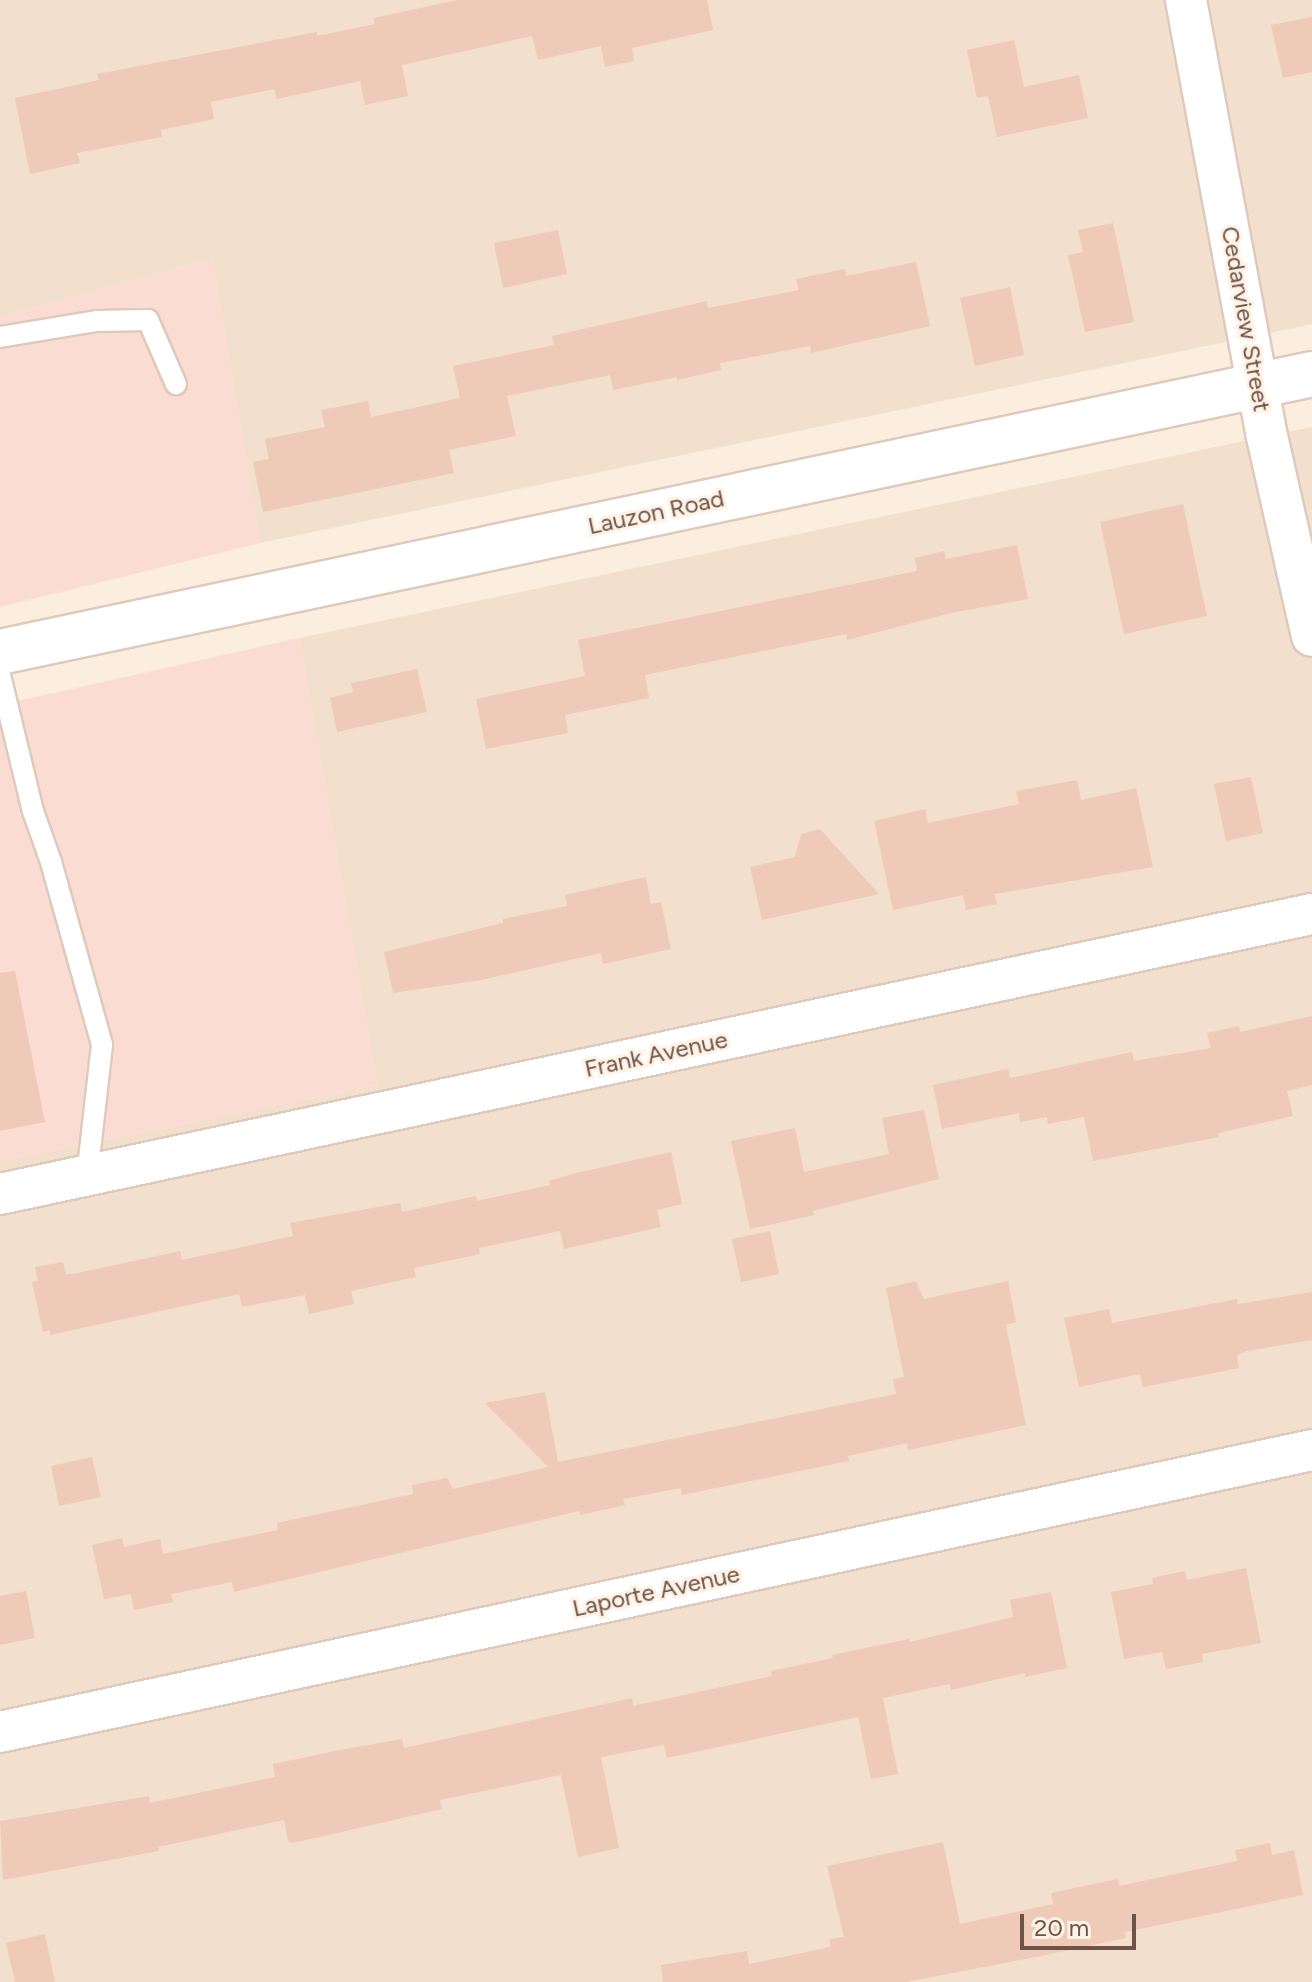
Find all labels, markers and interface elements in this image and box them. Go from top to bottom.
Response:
street label: Cedarview Street [1216,224,1276,414]
street label: Lauzon Road [585,484,727,540]
street label: Frank Avenue [582,1025,730,1083]
street label: Laporte Avenue [570,1559,742,1623]
scale bar [1024,1898,1140,1948]
text: 20 m [1034,1913,1089,1942]

